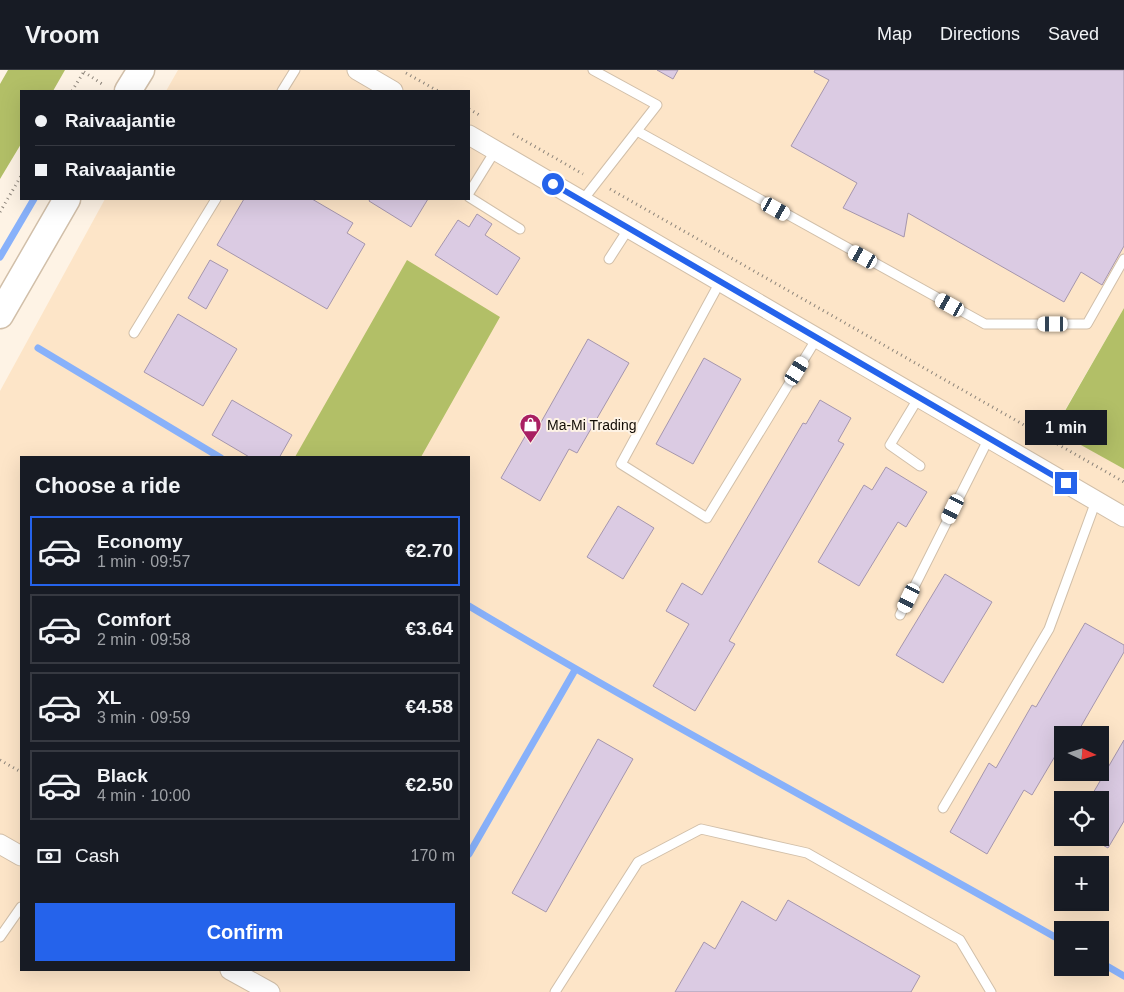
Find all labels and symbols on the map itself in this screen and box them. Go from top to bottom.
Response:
route start [542,173,564,195]
car [759,195,792,223]
car [846,243,879,271]
car [933,291,966,319]
car [1038,317,1068,332]
car [782,354,811,388]
callout: 1 min [1025,410,1107,446]
shop icon: Ma-Mi Trading [519,413,543,444]
place label: Ma-Mi Trading [547,417,636,433]
route end [1055,472,1077,494]
car [939,492,966,526]
car [895,581,922,615]
north arrow [1054,726,1109,781]

